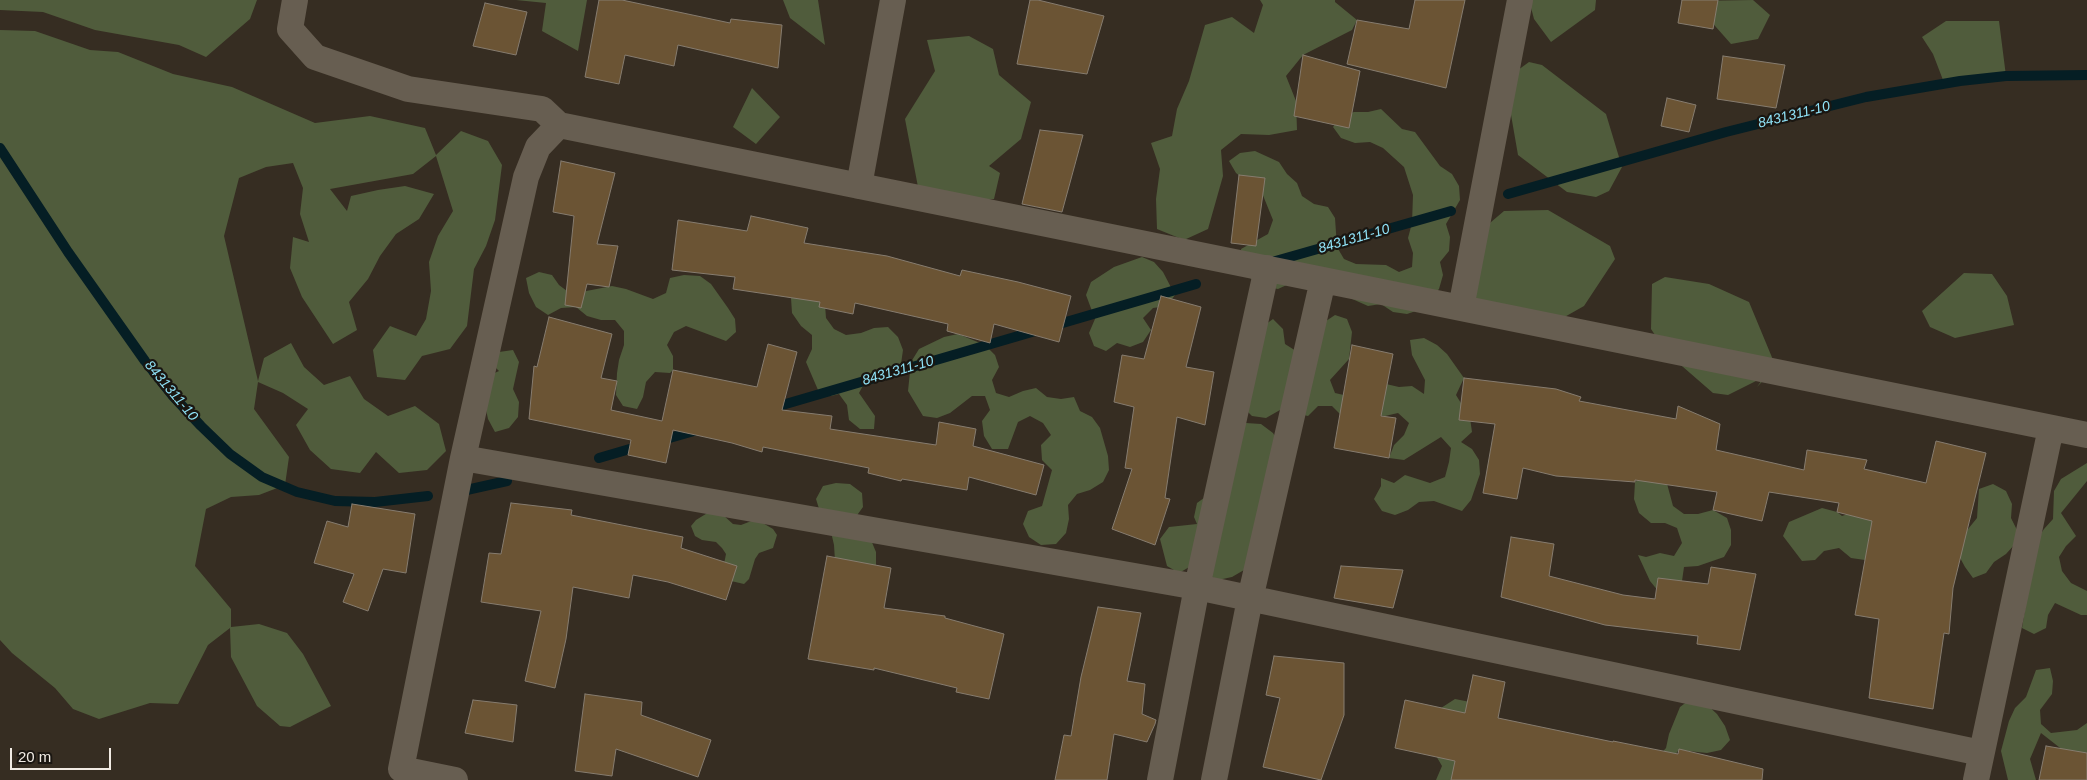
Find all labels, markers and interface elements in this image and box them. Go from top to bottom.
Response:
water label: 8431311-10 [1756,98,1832,132]
water label: 8431311-10 [1316,221,1392,257]
water label: 8431311-10 [860,353,936,389]
water label: 8431311-10 [141,357,201,425]
scale bar [12,738,114,770]
text: 20 m [18,748,51,765]

